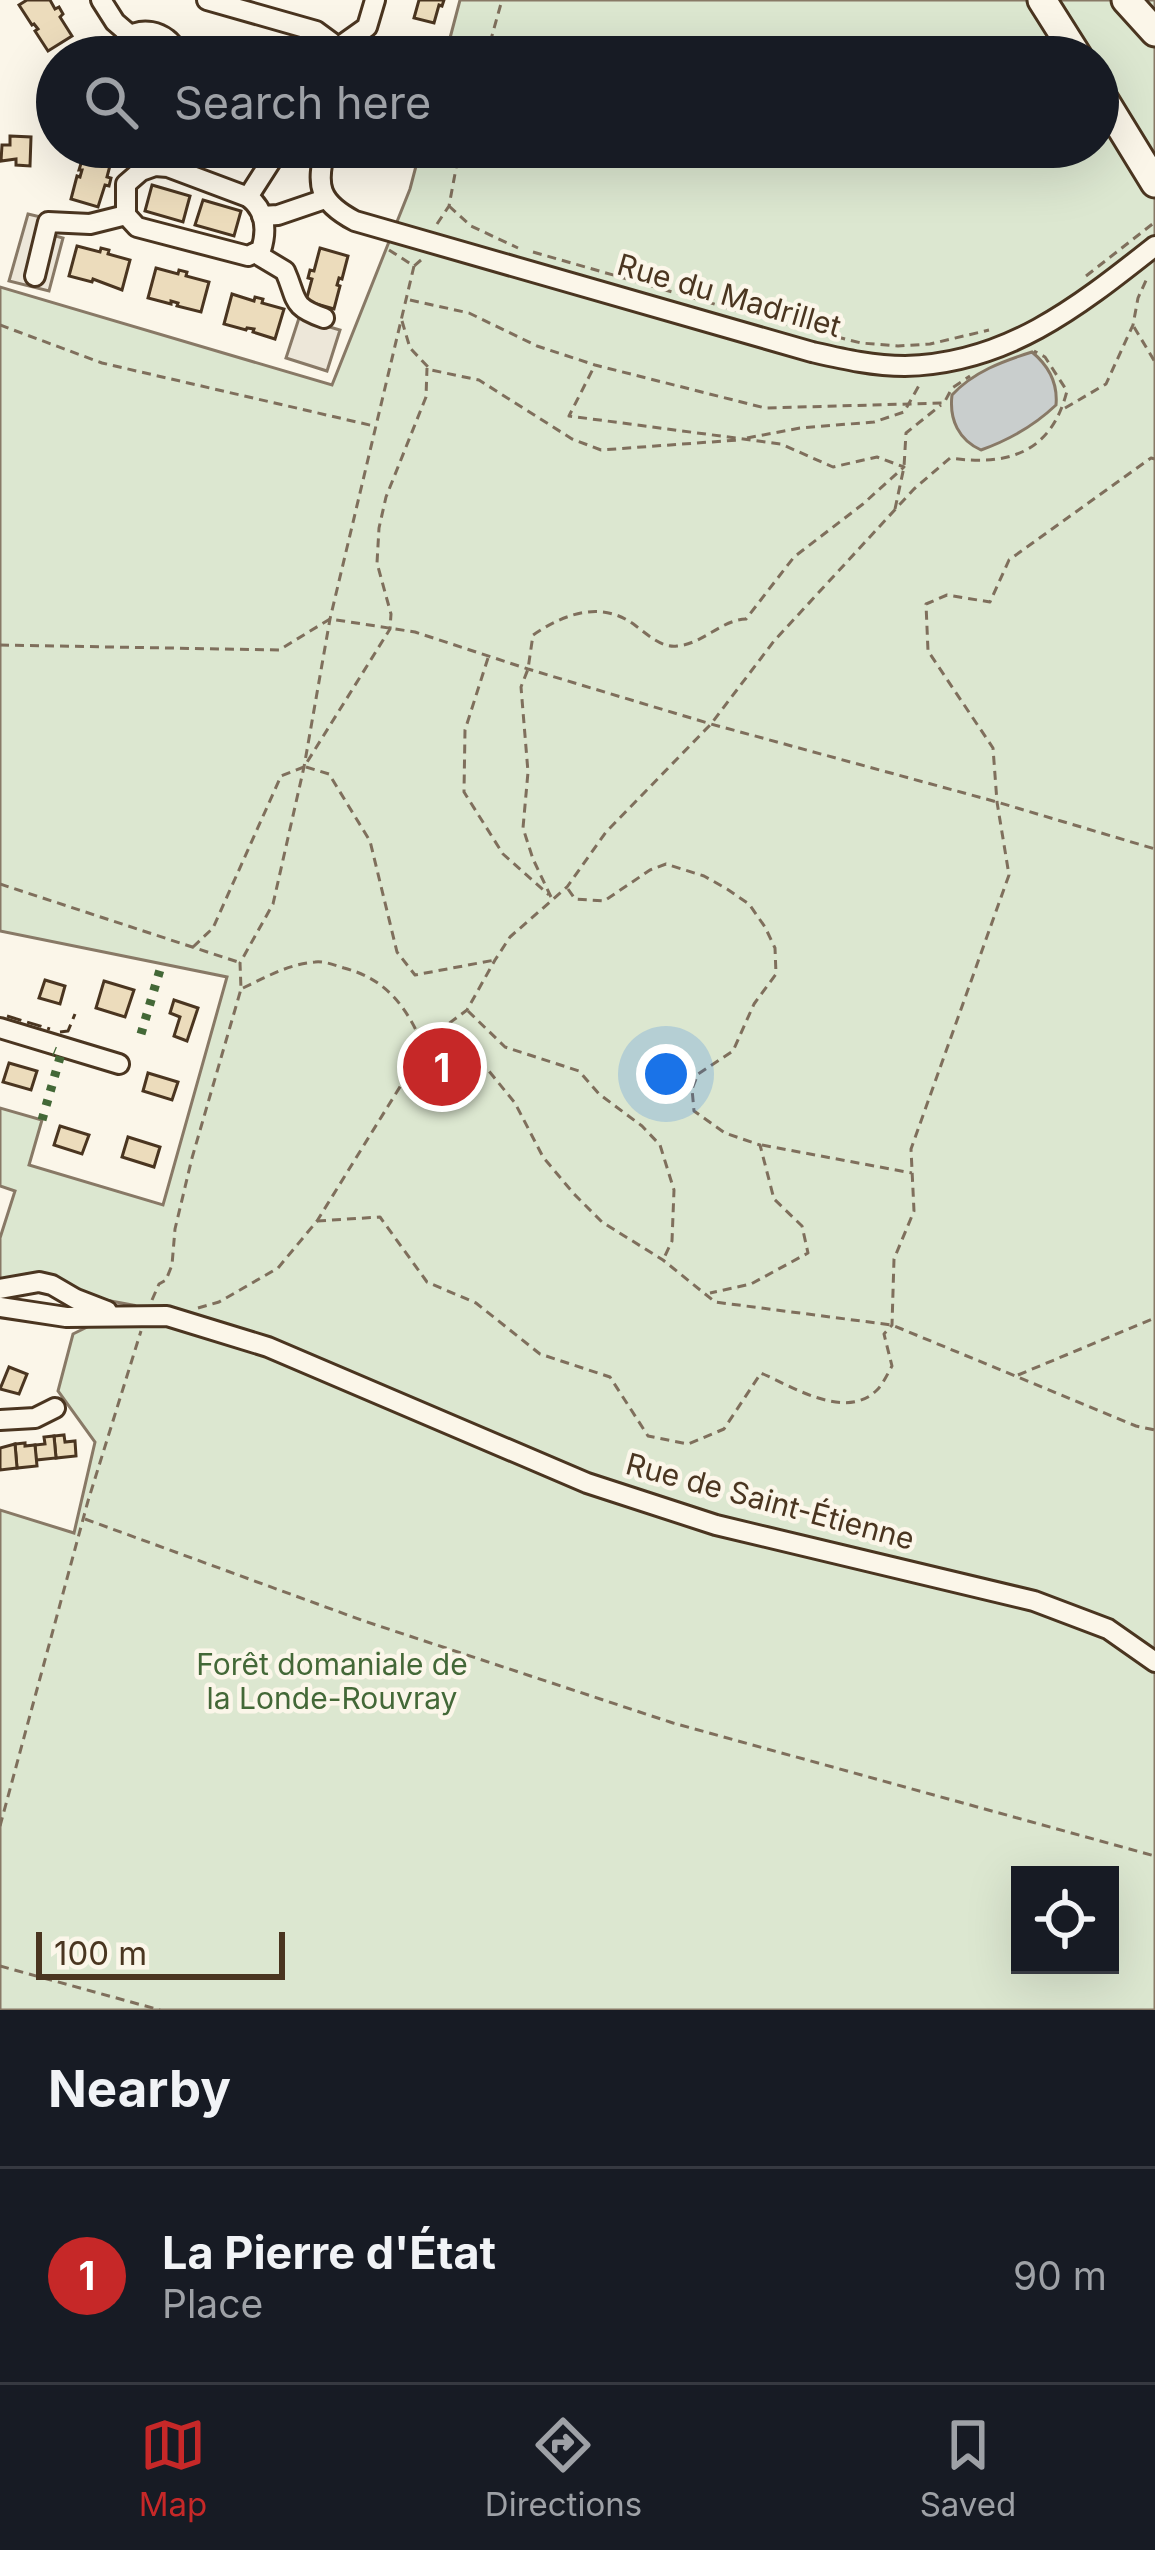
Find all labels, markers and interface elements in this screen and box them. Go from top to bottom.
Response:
search box [36,36,1119,168]
icon: search [78,69,144,135]
text: Search here [174,75,431,130]
street label: Rue du Madrillet [613,246,845,344]
pin: 1 [403,1022,481,1112]
your location [636,1044,696,1104]
street label: Rue de Saint-Étienne [622,1445,918,1557]
park label: Forêt domaniale de la Londe-Rouvray [196,1646,468,1716]
map controls [1011,1866,1119,1974]
button: locate [1011,1866,1119,1974]
scale bar [36,1926,285,1979]
text: 100 m [54,1933,147,1973]
text: Nearby [48,2058,231,2119]
text: La Pierre d'État [162,2225,496,2280]
text: 1 [79,2252,95,2299]
text: 90 m [1013,2252,1107,2299]
text: Place [162,2280,263,2327]
tab: Map [139,2412,207,2524]
tab: Directions [485,2412,642,2524]
tab: Saved [920,2412,1016,2524]

